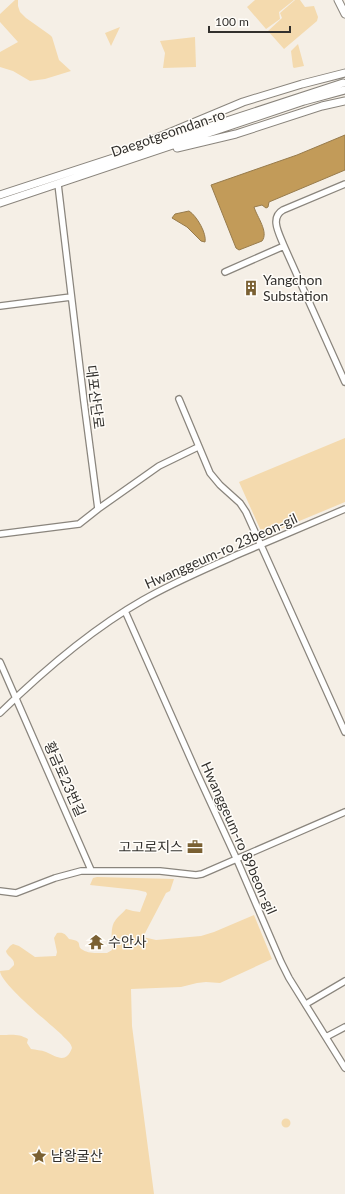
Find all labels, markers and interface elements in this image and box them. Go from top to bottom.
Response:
scale bar [209,8,290,34]
text: 100 m [215,14,249,29]
street label: Daegotgeomdan-ro [109,105,227,160]
place label: Yangchon Substation [263,271,328,304]
building icon: Yangchon Substation [242,279,260,297]
street label: 대포산단로 [83,364,108,430]
street label: Hwanggeum-ro 23beon-gil [142,509,300,592]
street label: 황금로23번길 [41,739,90,819]
street label: Hwanggeum-ro 89beon-gil [198,759,281,917]
place label: 고고로지스 [119,838,183,855]
office icon: 고고로지스 [186,838,204,856]
temple icon: 수안사 [87,933,105,951]
place label: 수안사 [108,933,147,950]
place icon: 남왕굴산 [30,1147,48,1165]
place label: 남왕굴산 [51,1147,103,1164]

